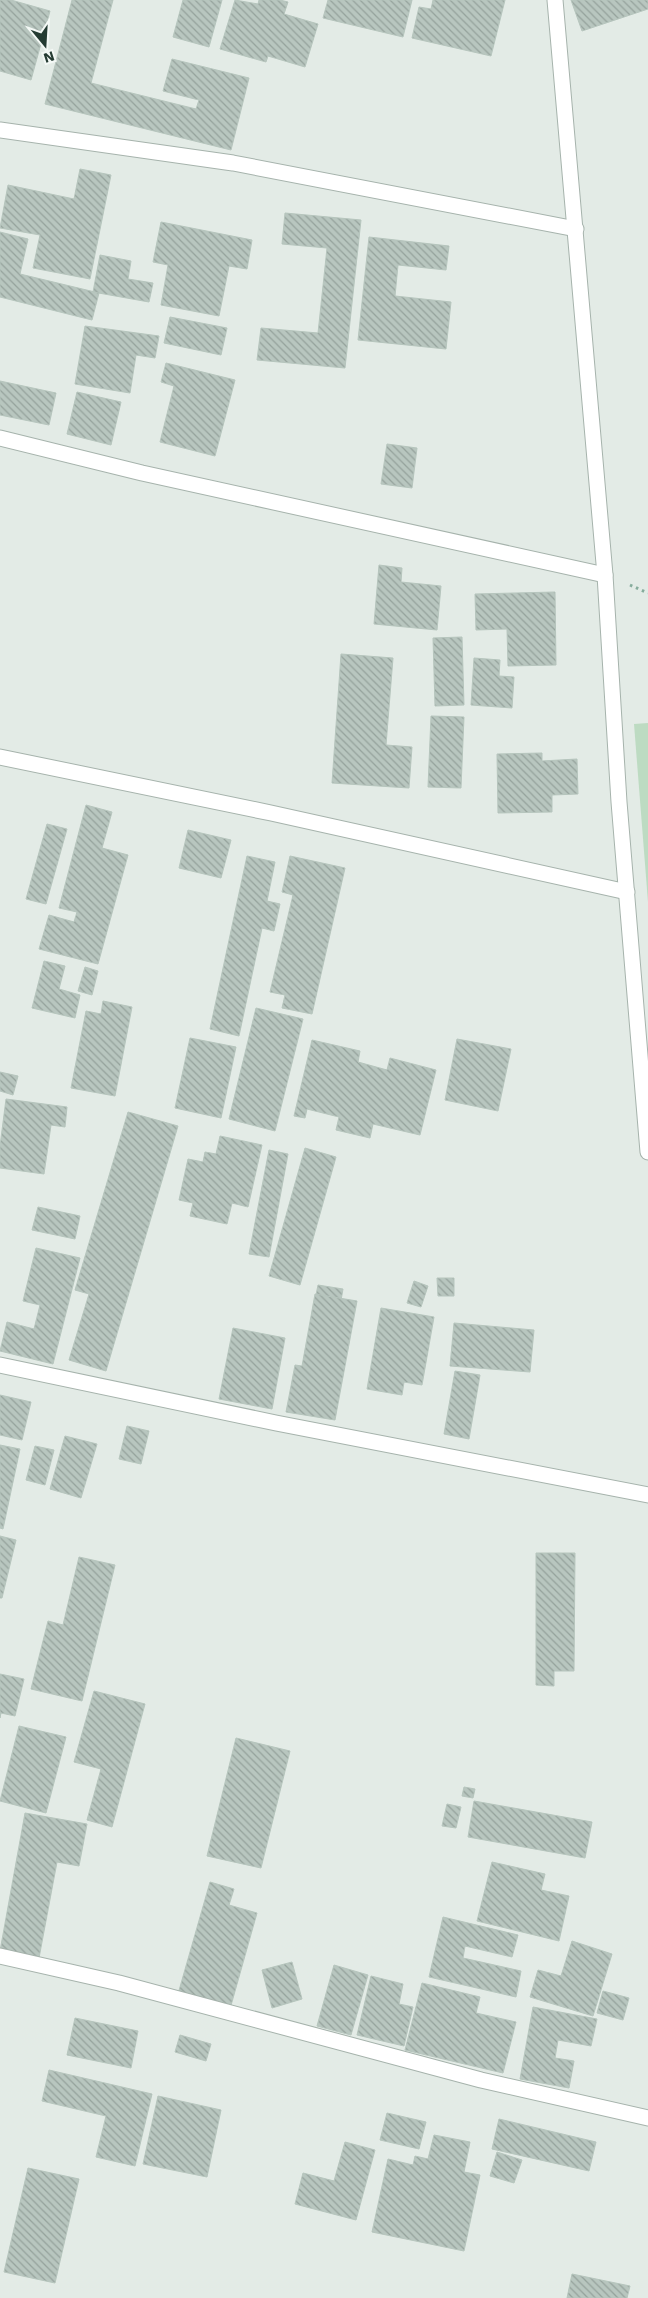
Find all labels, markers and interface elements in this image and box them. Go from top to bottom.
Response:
north arrow [20,20,70,70]
text: N [42,48,56,67]

